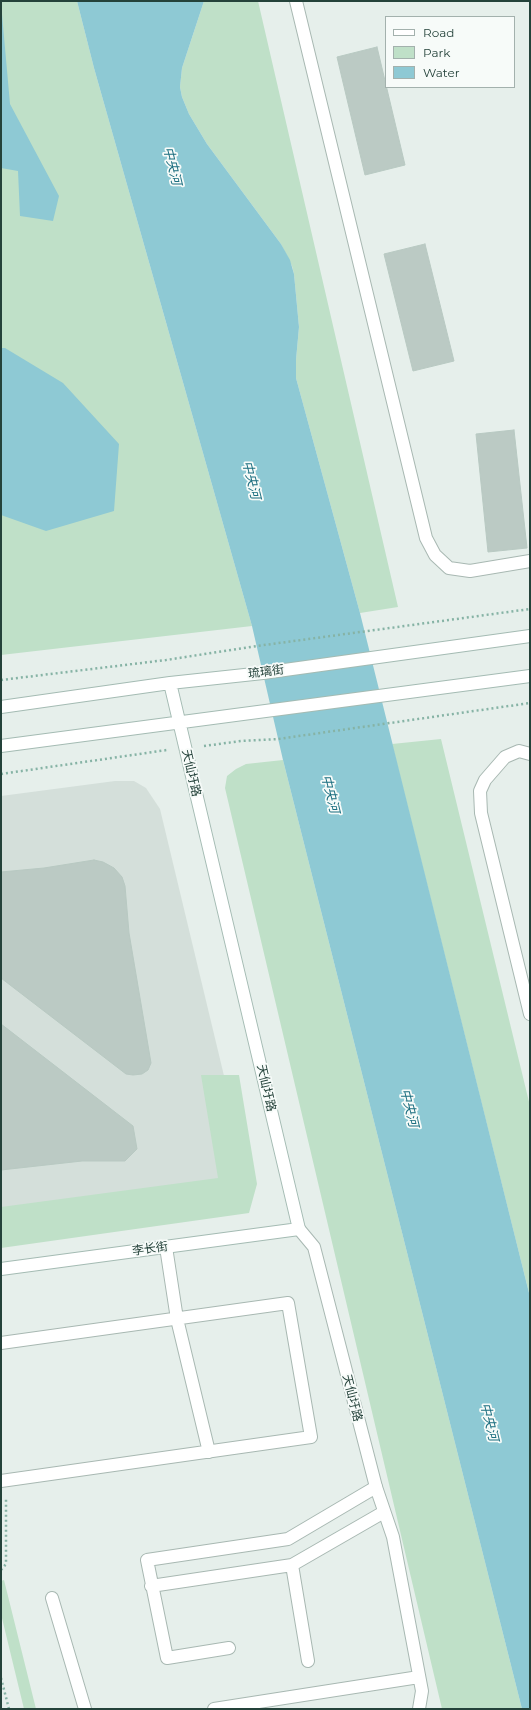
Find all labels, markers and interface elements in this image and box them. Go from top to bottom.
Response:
legend [385,16,515,88]
text: Road [423,25,454,40]
text: Park [423,45,450,60]
text: Water [423,65,459,80]
water label: 中央河 [160,145,184,187]
water label: 中央河 [239,459,263,501]
street label: 琉璃街 [247,663,285,681]
street label: 天仙圩路 [179,748,203,798]
water label: 中央河 [318,773,342,815]
street label: 天仙圩路 [254,1063,278,1113]
water label: 中央河 [397,1087,421,1129]
street label: 李长街 [131,1239,169,1259]
street label: 天仙圩路 [339,1373,365,1423]
water label: 中央河 [477,1401,501,1443]

